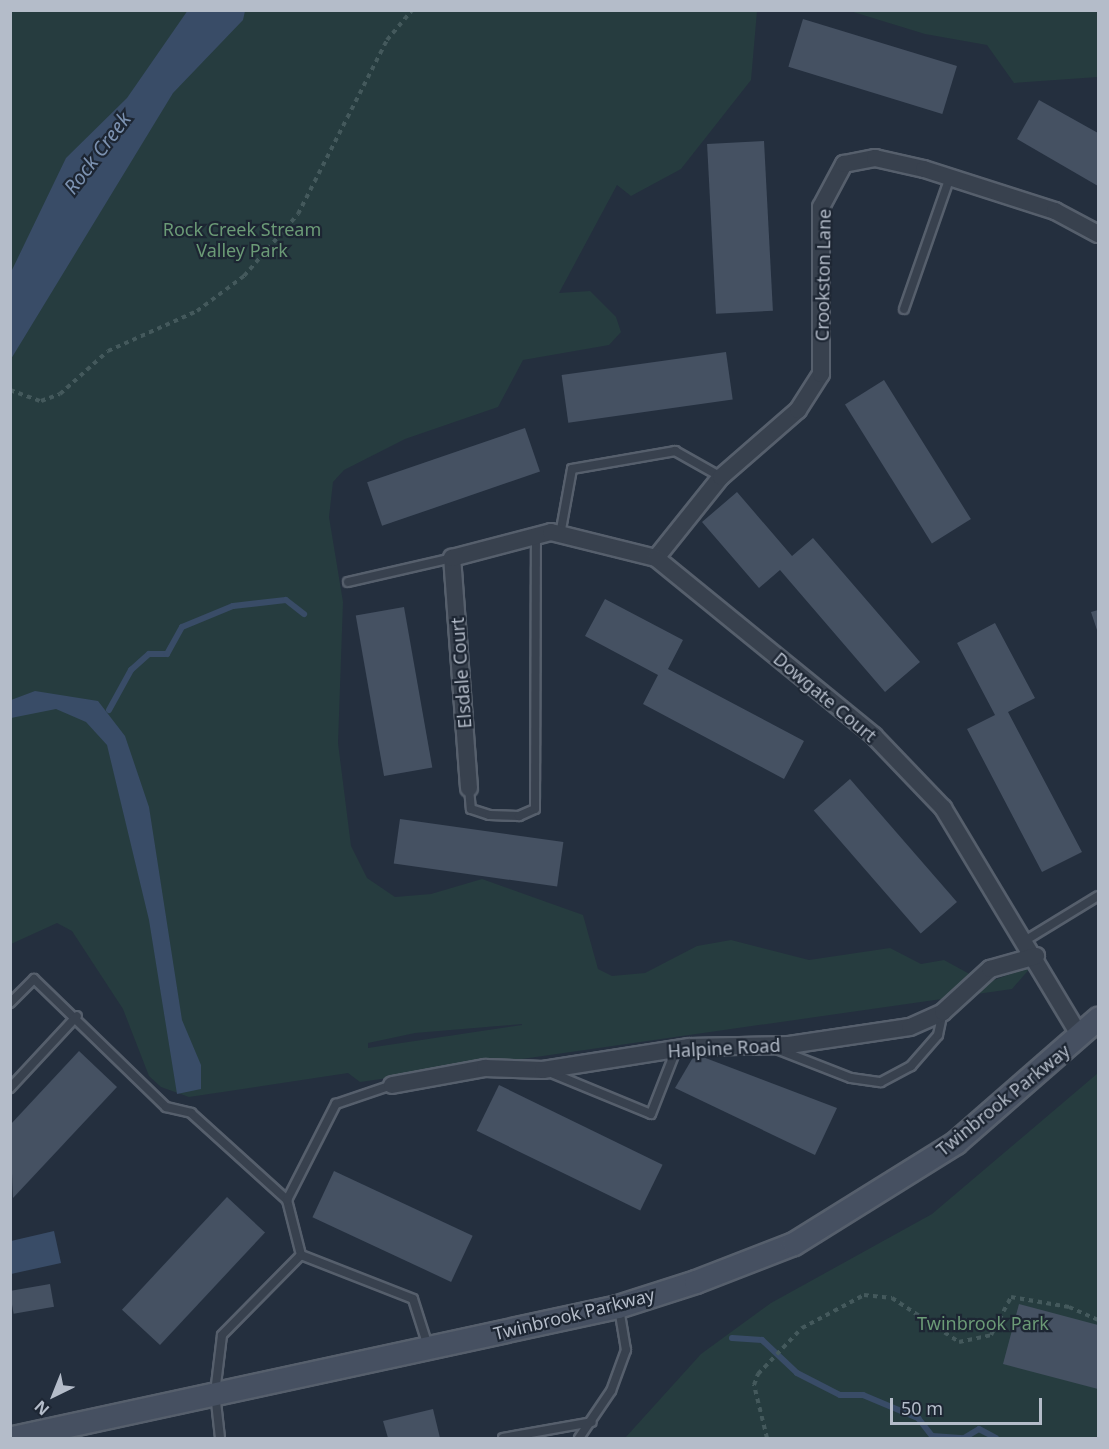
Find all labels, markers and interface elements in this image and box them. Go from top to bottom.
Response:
water label: Rock Creek [59,107,135,199]
street label: Crookston Lane [811,209,835,341]
park label: Rock Creek Stream Valley Park [163,219,321,262]
street label: Elsdale Court [446,617,476,729]
street label: Dowgate Court [769,648,881,746]
street label: Halpine Road [667,1034,781,1062]
street label: Twinbrook Parkway [932,1040,1074,1160]
street label: Twinbrook Parkway [491,1284,657,1344]
park label: Twinbrook Park [917,1312,1049,1334]
north arrow [24,1365,84,1425]
scale bar [893,1386,1044,1424]
text: N [29,1396,54,1421]
text: 50 m [901,1396,943,1420]

